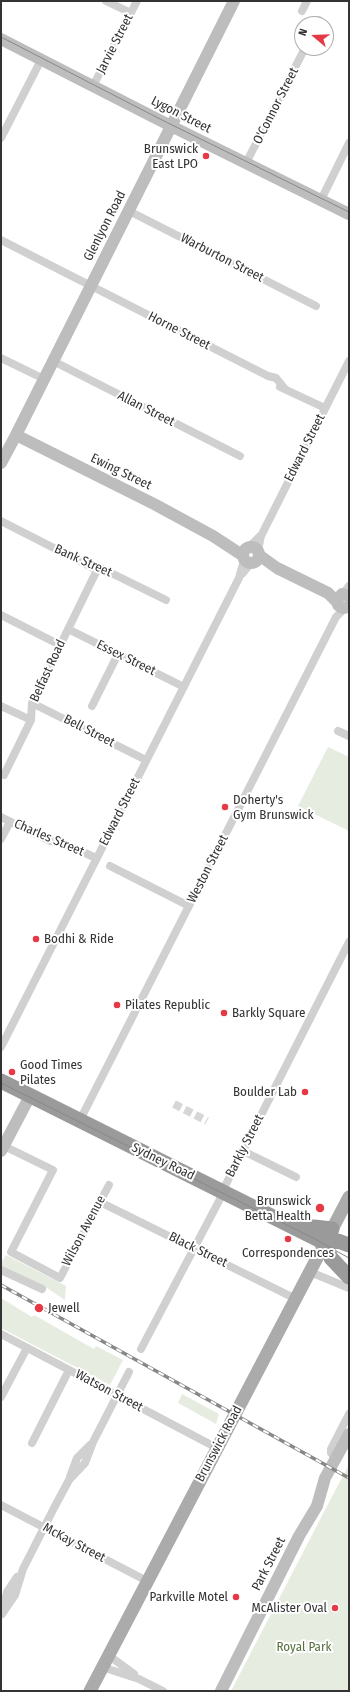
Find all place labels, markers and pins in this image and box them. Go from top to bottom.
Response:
place label: Brunswick East LPO [144,141,198,172]
marker: Brunswick East LPO [201,151,211,161]
place label: Doherty's Gym Brunswick [233,792,313,823]
marker: Doherty's Gym Brunswick [220,802,230,812]
place label: Bodhi & Ride [44,931,114,947]
marker: Bodhi & Ride [31,934,41,944]
place label: Pilates Republic [125,997,210,1013]
marker: Pilates Republic [112,1000,122,1010]
place label: Barkly Square [232,1005,305,1021]
marker: Barkly Square [219,1008,229,1018]
place label: Good Times Pilates [20,1057,82,1088]
marker: Good Times Pilates [7,1067,17,1077]
place label: Boulder Lab [233,1084,297,1100]
marker: Boulder Lab [300,1087,310,1097]
place label: Brunswick Betta Health [245,1193,311,1224]
marker: Brunswick Betta Health [314,1202,326,1214]
marker: Correspondences [283,1234,293,1244]
place label: Correspondences [242,1245,334,1261]
place label: Jewell [48,1300,80,1316]
marker: Jewell [33,1302,45,1314]
place label: Parkville Motel [150,1589,228,1605]
marker: Parkville Motel [231,1592,241,1602]
place label: McAlister Oval [252,1600,327,1616]
marker: McAlister Oval [330,1603,340,1613]

